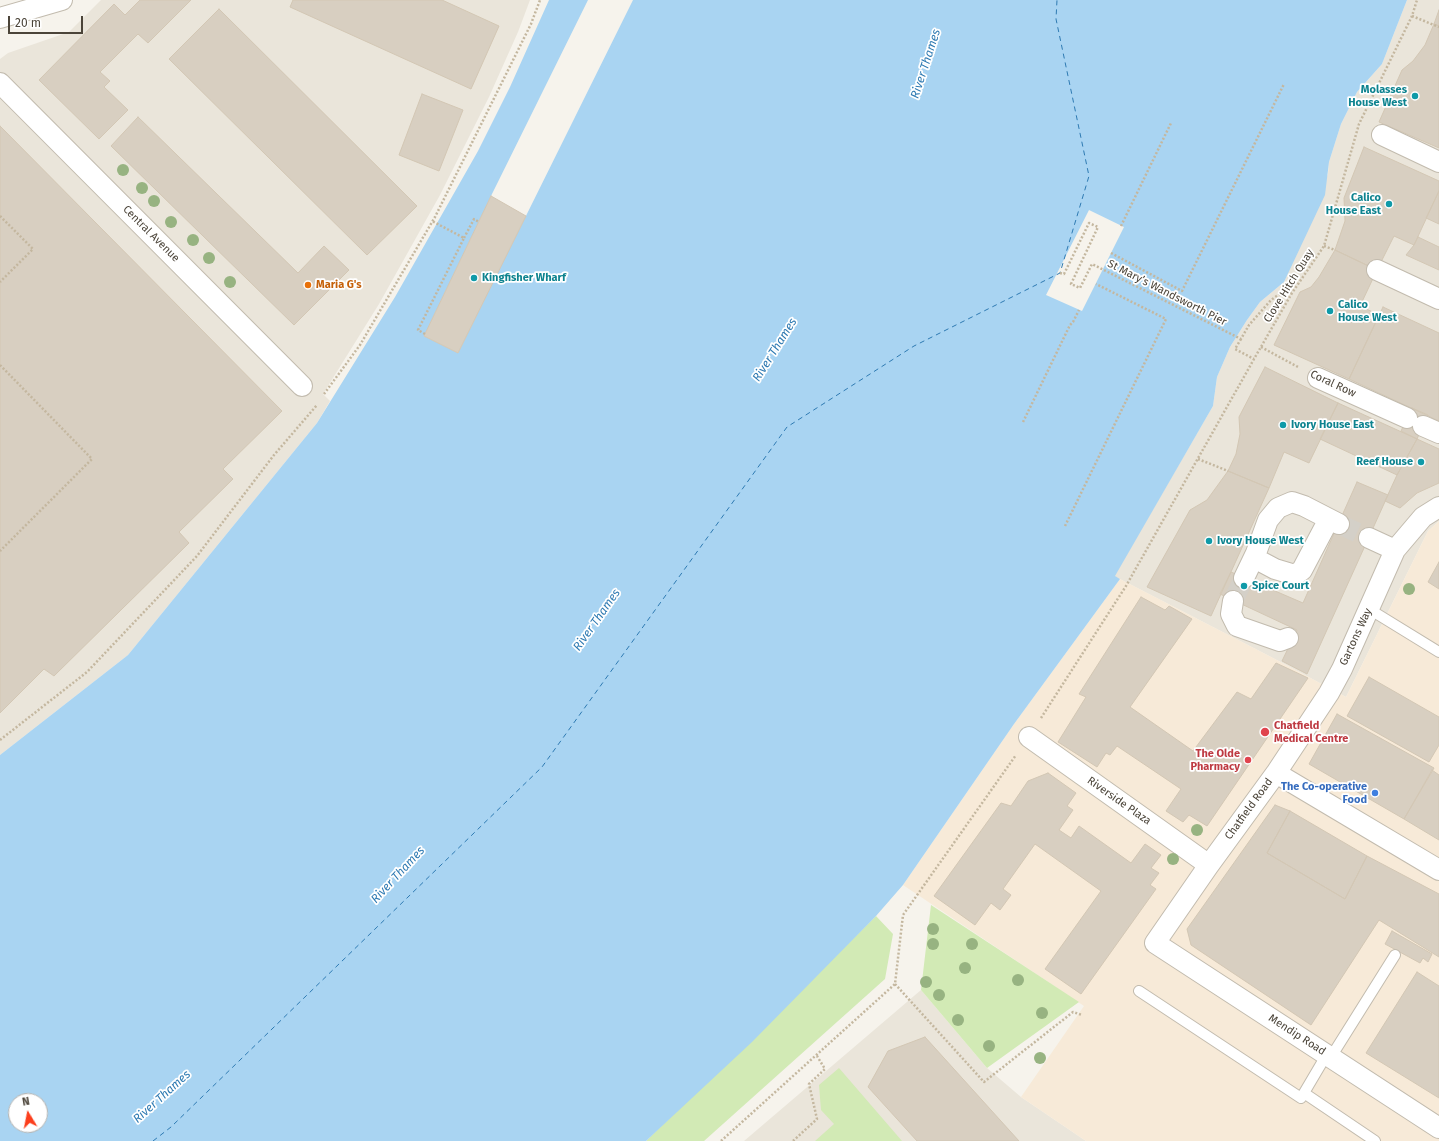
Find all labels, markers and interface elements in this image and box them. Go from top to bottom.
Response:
scale bar [10,8,85,34]
text: 20 m [15,16,41,30]
water label: River Thames [908,28,944,100]
place label: Molasses House West [1348,83,1407,109]
marker: Molasses House West [1410,91,1420,101]
place label: Calico House East [1326,191,1381,217]
marker: Calico House East [1384,199,1394,209]
street label: Central Avenue [120,203,182,265]
street label: Clove Hitch Quay [1261,247,1317,325]
street label: St Mary’s Wandsworth Pier [1105,257,1229,329]
place label: Kingfisher Wharf [482,271,566,285]
marker: Kingfisher Wharf [469,273,479,283]
place label: Maria G's [316,278,362,292]
marker: Maria G's [303,280,313,290]
place label: Calico House West [1338,298,1397,324]
marker: Calico House West [1325,306,1335,316]
water label: River Thames [750,316,800,384]
street label: Coral Row [1308,368,1358,400]
place label: Ivory House East [1291,418,1374,432]
marker: Ivory House East [1278,420,1288,430]
place label: Reef House [1356,455,1413,469]
marker: Reef House [1416,457,1426,467]
place label: Ivory House West [1217,534,1304,548]
marker: Ivory House West [1204,536,1214,546]
place label: Spice Court [1252,579,1309,593]
marker: Spice Court [1239,581,1249,591]
water label: River Thames [570,586,624,654]
street label: Gartons Way [1337,606,1375,668]
place label: Chatfield Medical Centre [1274,719,1348,745]
marker: Chatfield Medical Centre [1259,726,1271,738]
place label: The Olde Pharmacy [1191,747,1240,773]
marker: The Olde Pharmacy [1243,755,1253,765]
street label: Riverside Plaza [1085,774,1153,828]
street label: Chatfield Road [1222,776,1276,842]
place label: The Co-operative Food [1281,780,1367,806]
marker: The Co-operative Food [1370,788,1380,798]
water label: River Thames [368,844,428,906]
street label: Mendip Road [1266,1012,1328,1058]
water label: River Thames [130,1068,194,1126]
north arrow [8,1093,48,1133]
text: N [21,1095,31,1109]

